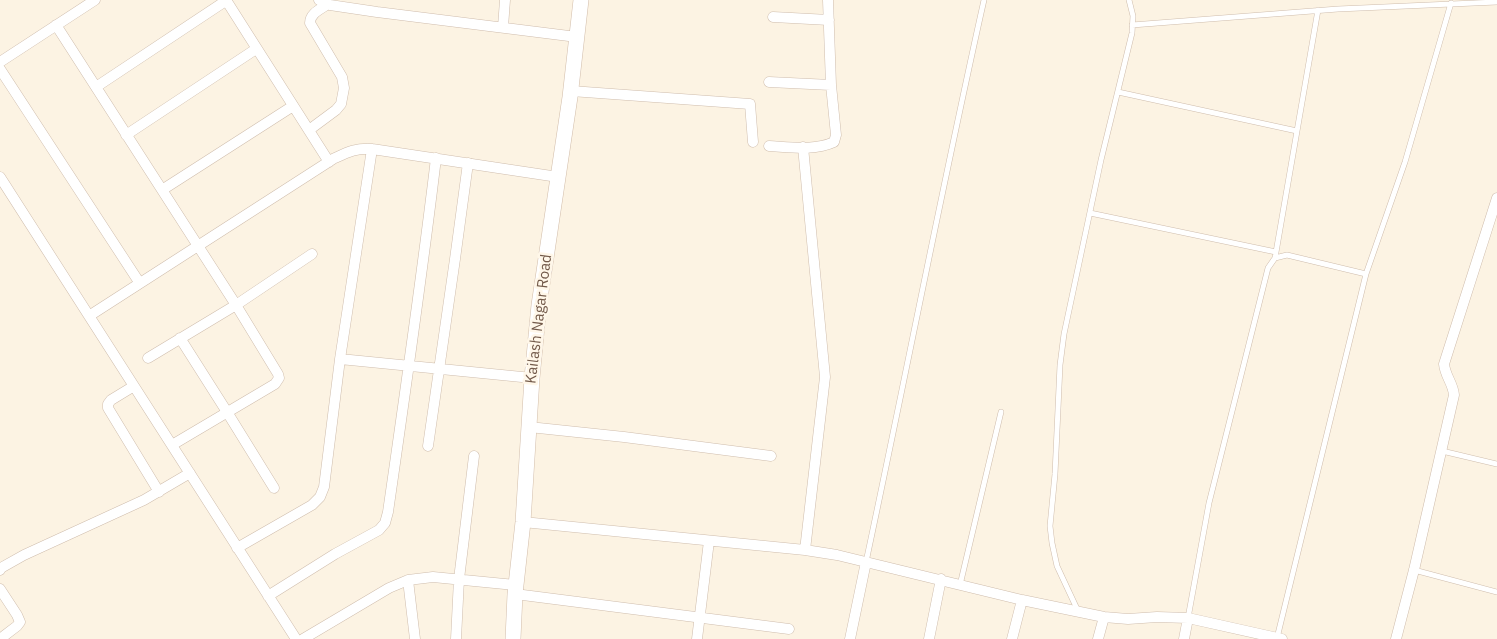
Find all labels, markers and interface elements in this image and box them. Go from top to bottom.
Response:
street label: Kailash Nagar Road [522,253,556,385]

